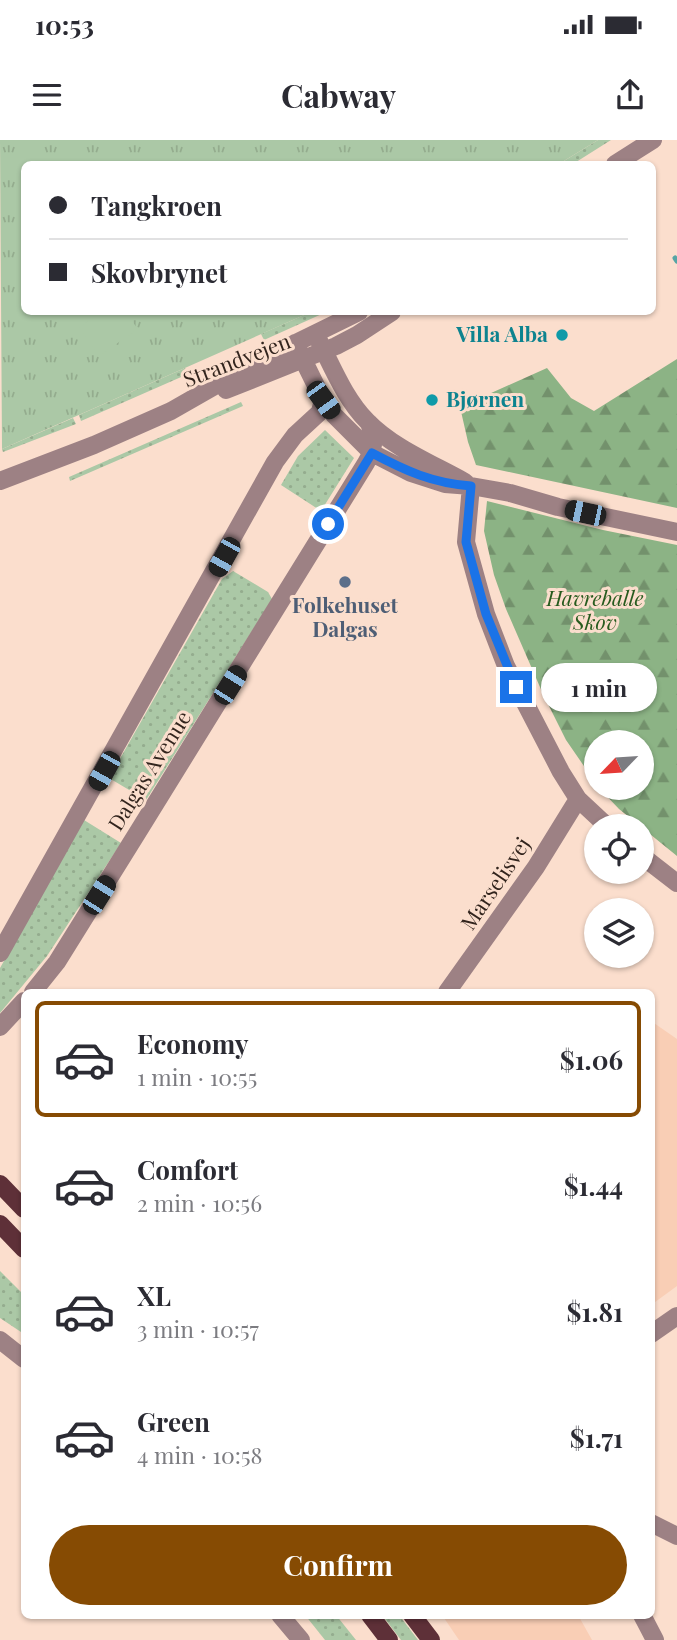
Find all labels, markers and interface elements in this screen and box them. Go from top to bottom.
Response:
text: 10:53 [35,7,94,42]
text: Cabway [281,73,396,116]
icon: menu [28,76,66,114]
icon: share [611,76,649,114]
text: Tangkroen [91,188,222,223]
text: Skovbrynet [91,255,227,290]
place label: Villa Alba [455,319,548,347]
street label: Strandvejen [179,326,294,392]
marker: Villa Alba [554,327,570,343]
car [303,377,344,423]
place label: Bjørnen [446,384,524,412]
marker: Bjørnen [424,392,440,408]
car [563,498,608,528]
route start [312,508,344,540]
car [205,534,244,580]
marker: Folkehuset Dalgas [337,574,353,590]
park label: Havreballe Skov [545,583,644,635]
place label: Folkehuset Dalgas [292,590,398,642]
car [210,662,251,708]
callout: 1 min [540,662,656,712]
route end [500,671,532,703]
text: 1 min [571,672,627,703]
street label: Dalgas Avenue [100,705,196,835]
north arrow [584,730,654,800]
map controls [584,730,654,968]
car [85,748,124,794]
button: locate [584,814,654,884]
street label: Marselisvej [453,831,536,935]
car [79,872,120,918]
button: layers [584,898,654,968]
text: Economy [137,1026,248,1061]
icon: car [53,1028,116,1091]
text: $1.06 [560,1042,623,1077]
text: 1 min · 10:55 [137,1061,257,1092]
text: Comfort [137,1152,238,1187]
icon: car [53,1154,116,1217]
text: $1.44 [564,1168,623,1203]
text: 2 min · 10:56 [137,1187,262,1218]
text: XL [137,1278,171,1313]
icon: car [53,1280,116,1343]
text: $1.81 [567,1294,623,1329]
text: 3 min · 10:57 [137,1313,259,1344]
text: Green [137,1404,210,1439]
icon: car [53,1406,116,1469]
text: $1.71 [570,1420,623,1455]
text: 4 min · 10:58 [137,1439,262,1470]
button: Confirm [49,1525,627,1605]

